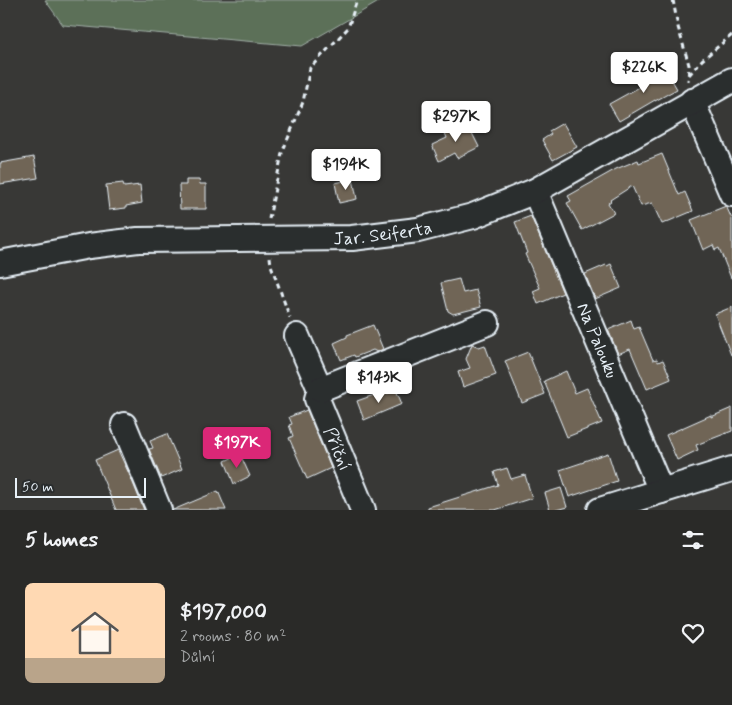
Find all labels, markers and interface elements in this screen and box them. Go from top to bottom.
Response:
pin: $226K [609,52,679,94]
text: $226K [622,57,666,78]
pin: $297K [421,100,491,143]
text: $297K [432,106,480,127]
pin: $194K [311,148,381,191]
text: $194K [323,154,369,175]
street label: Jar. Seiferta [333,216,435,251]
street label: Na Palouku [570,299,623,382]
pin: $143K [344,362,414,404]
text: $143K [357,367,401,388]
street label: Příční [317,424,356,474]
pin: $197K [202,426,272,469]
text: $197K [214,432,260,453]
scale bar [15,475,146,498]
text: 50 m [22,478,53,496]
text: 5 homes [25,526,98,554]
icon: filters [679,526,707,554]
text: $197,000 [180,598,267,626]
icon: home [65,603,125,663]
icon: heart [679,619,707,647]
text: 2 rooms · 80 m² [180,626,286,647]
text: Důlní [180,647,216,668]

